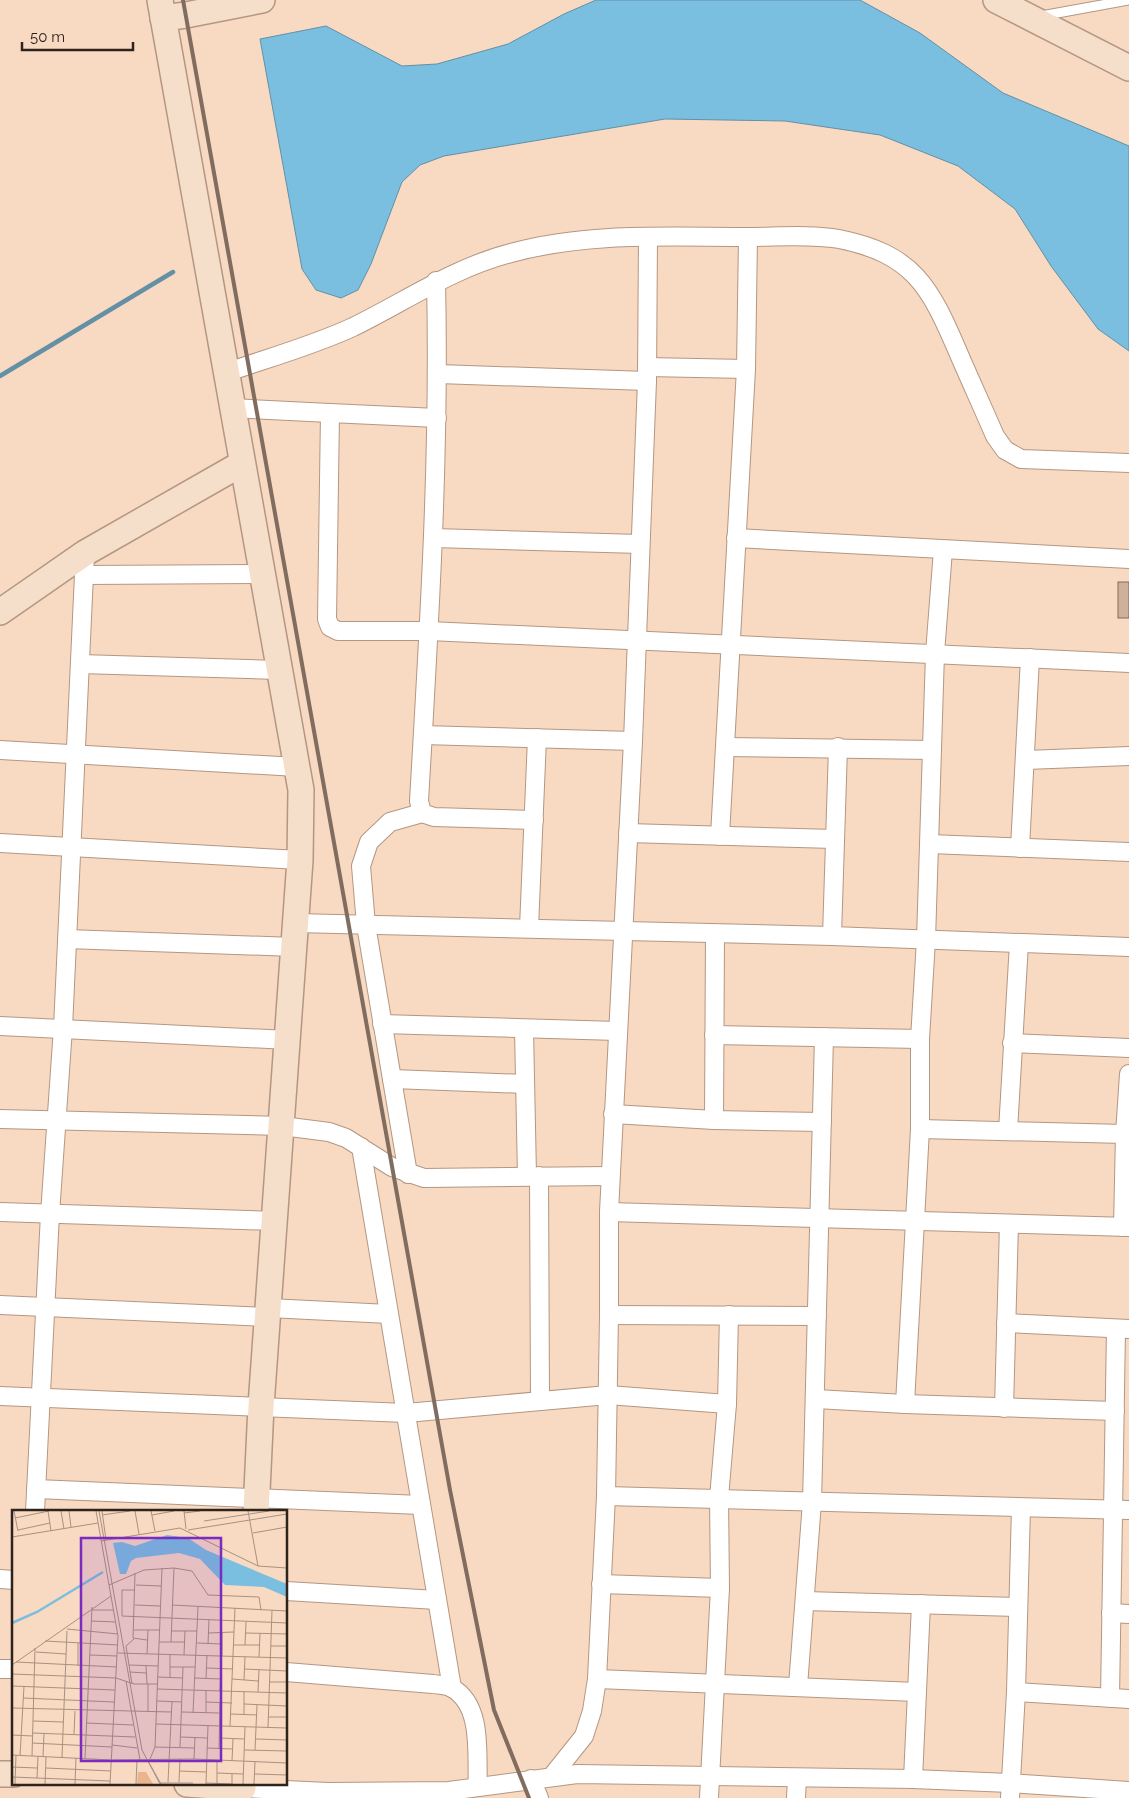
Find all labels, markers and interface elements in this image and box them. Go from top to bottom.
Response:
scale bar [22,20,134,52]
text: 50 m [30,28,65,46]
inset map [12,1510,288,1786]

